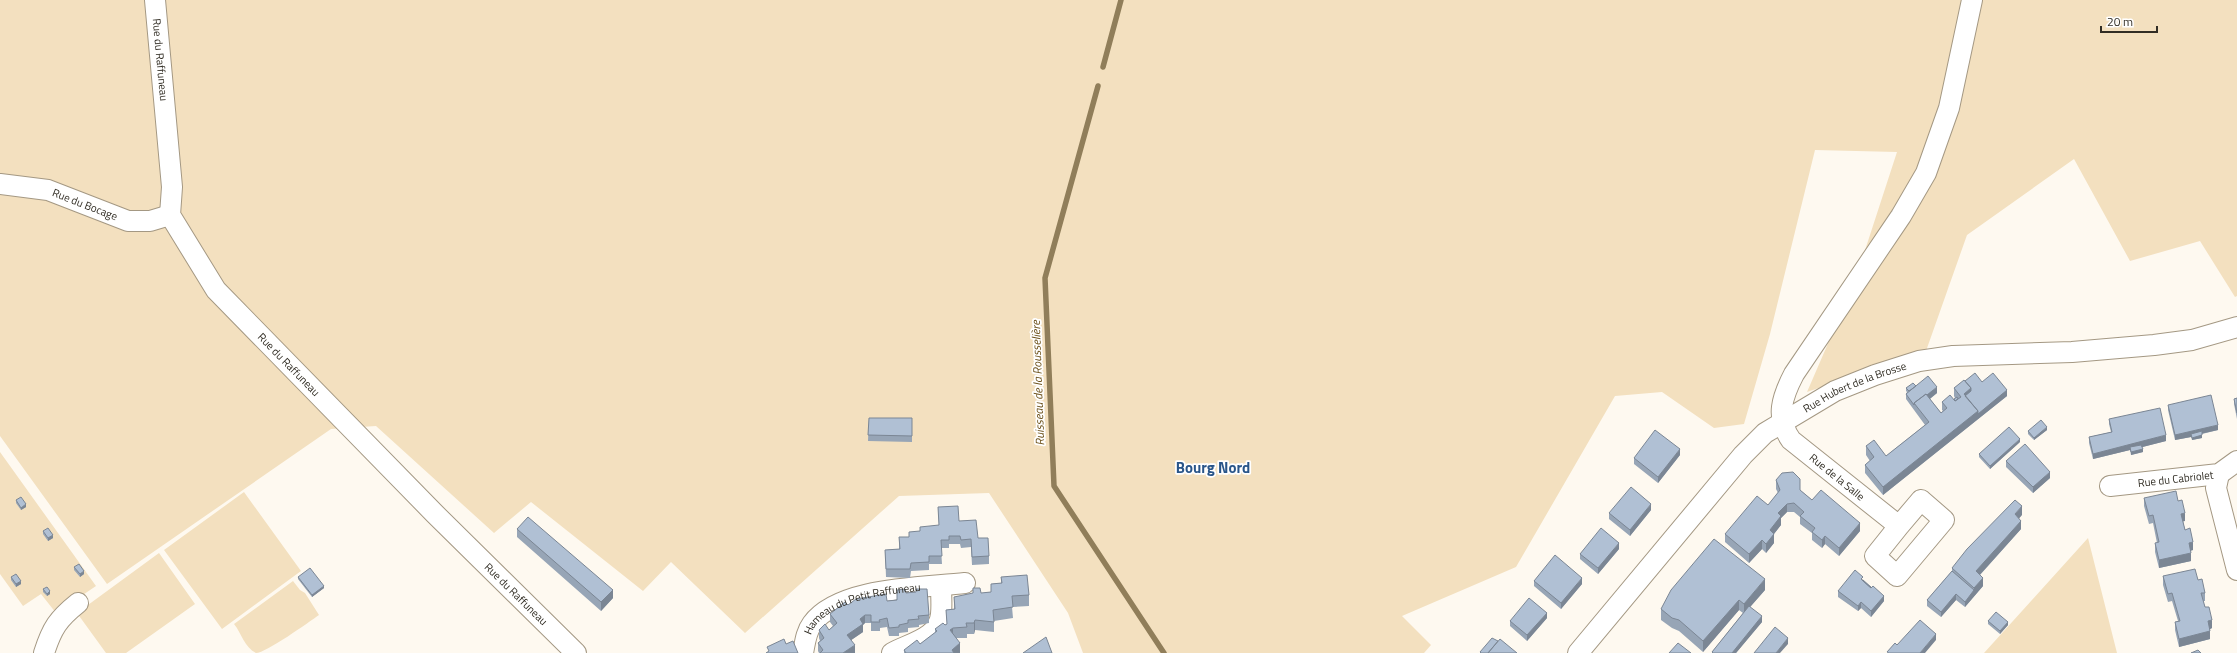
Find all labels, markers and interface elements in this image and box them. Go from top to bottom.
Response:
scale bar [2101,8,2157,34]
text: 20 m [2107,12,2133,31]
street label: Rue du Raffuneau [149,18,172,102]
street label: Rue du Bocage [50,184,120,224]
water label: Ruisseau de la Rousselière [1026,319,1049,446]
street label: Rue du Raffuneau [254,329,324,400]
street label: Rue Hubert de la Brosse [1800,357,1909,417]
street label: Rue de la Salle [1806,450,1868,505]
district label: Bourg Nord [1176,456,1250,479]
street label: Rue du Cabriolet [2137,467,2214,491]
street label: Rue du Raffuneau [481,559,551,629]
street label: Hameau du Petit Raffuneau [800,579,921,637]

